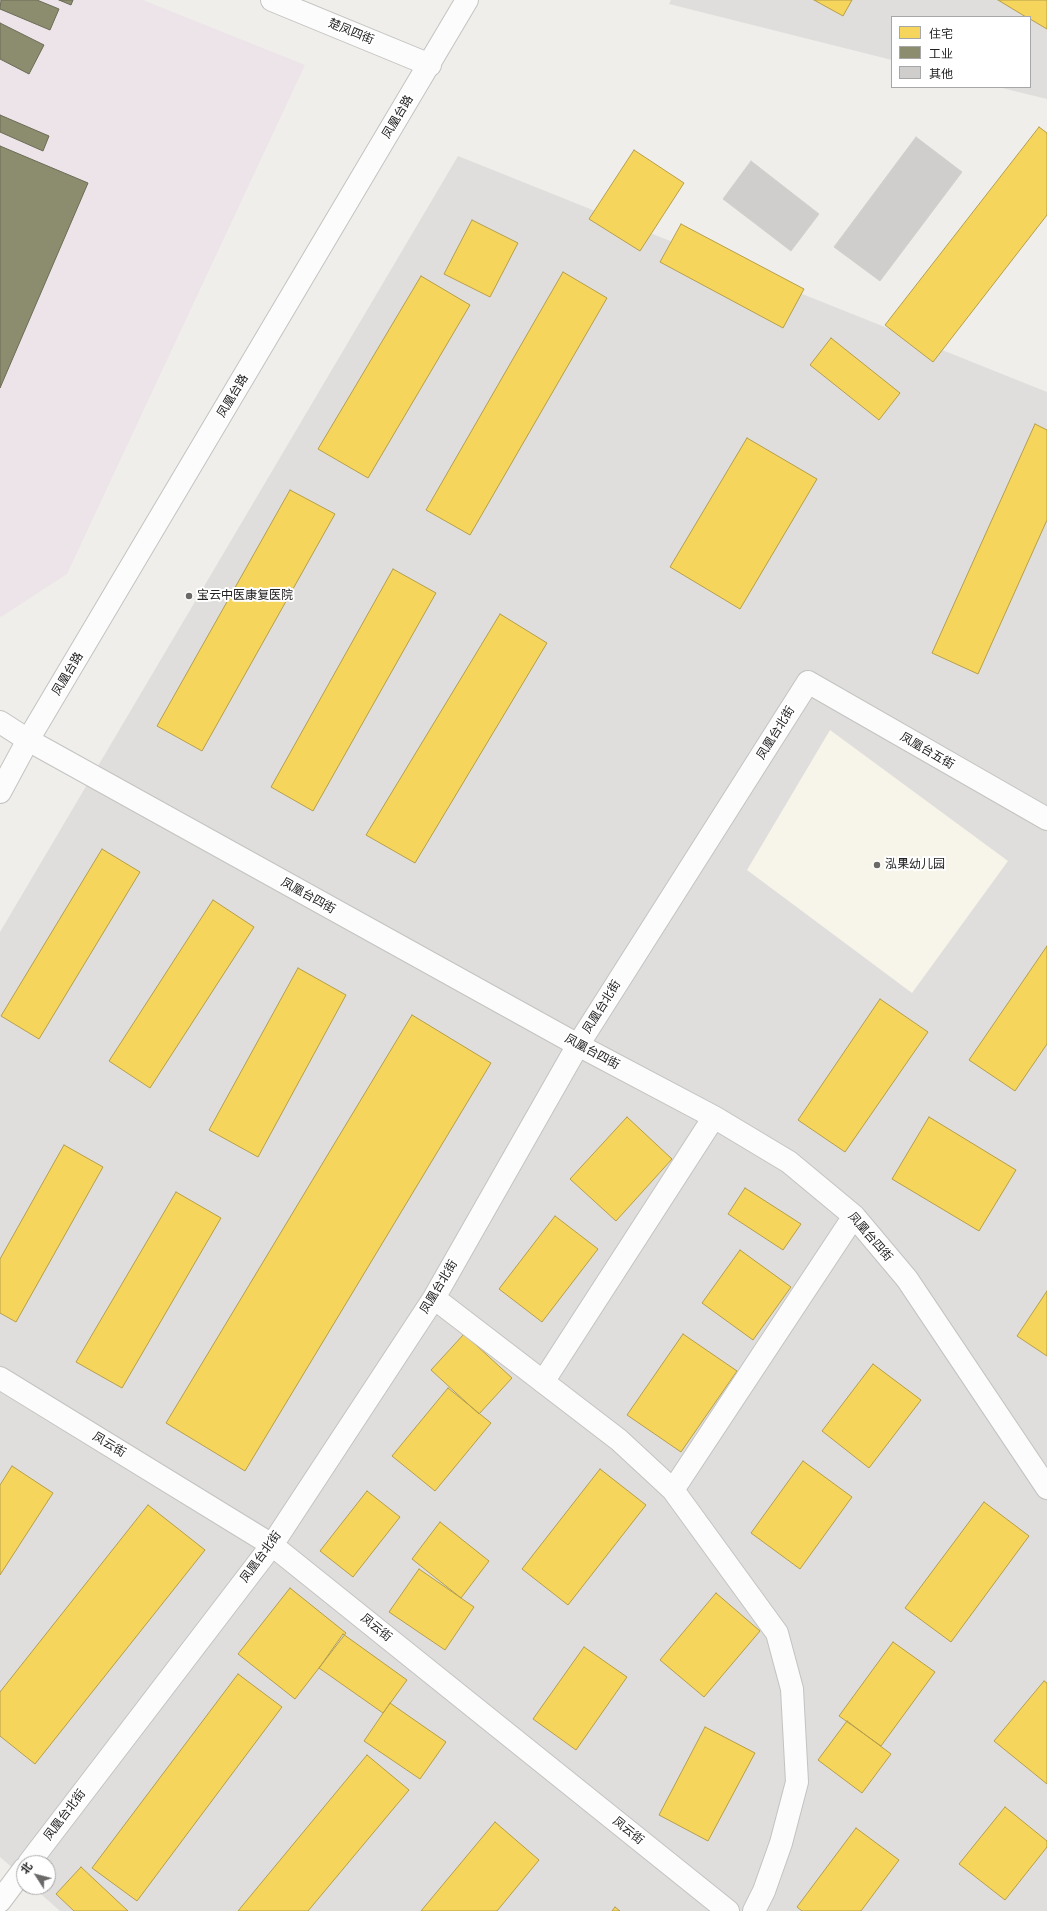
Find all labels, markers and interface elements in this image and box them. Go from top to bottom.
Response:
street label: 楚凤四街 [326,16,376,48]
legend [891,16,1031,88]
text: 住宅 [929,27,953,41]
text: 工业 [929,47,953,61]
text: 其他 [929,67,953,81]
street label: 凤凰台路 [379,93,417,141]
street label: 凤凰台路 [214,372,252,420]
place label: 宝云中医康复医院 [197,589,293,603]
marker: 宝云中医康复医院 [184,591,194,601]
street label: 凤凰台路 [49,650,87,698]
street label: 凤凰台北街 [754,704,798,762]
street label: 凤凰台五街 [897,730,957,772]
place label: 泓果幼儿园 [885,858,945,872]
marker: 泓果幼儿园 [872,860,882,870]
street label: 凤凰台四街 [278,875,338,917]
street label: 凤凰台北街 [580,978,624,1036]
street label: 凤凰台四街 [562,1032,622,1072]
street label: 凤凰台四街 [845,1210,895,1264]
street label: 凤凰台北街 [417,1258,461,1316]
street label: 凤云街 [90,1430,128,1460]
street label: 凤凰台北街 [238,1528,284,1586]
street label: 凤云街 [357,1611,395,1645]
street label: 凤凰台北街 [41,1787,89,1843]
street label: 凤云街 [609,1814,647,1848]
north arrow [16,1855,56,1895]
text: 北 [18,1860,35,1877]

